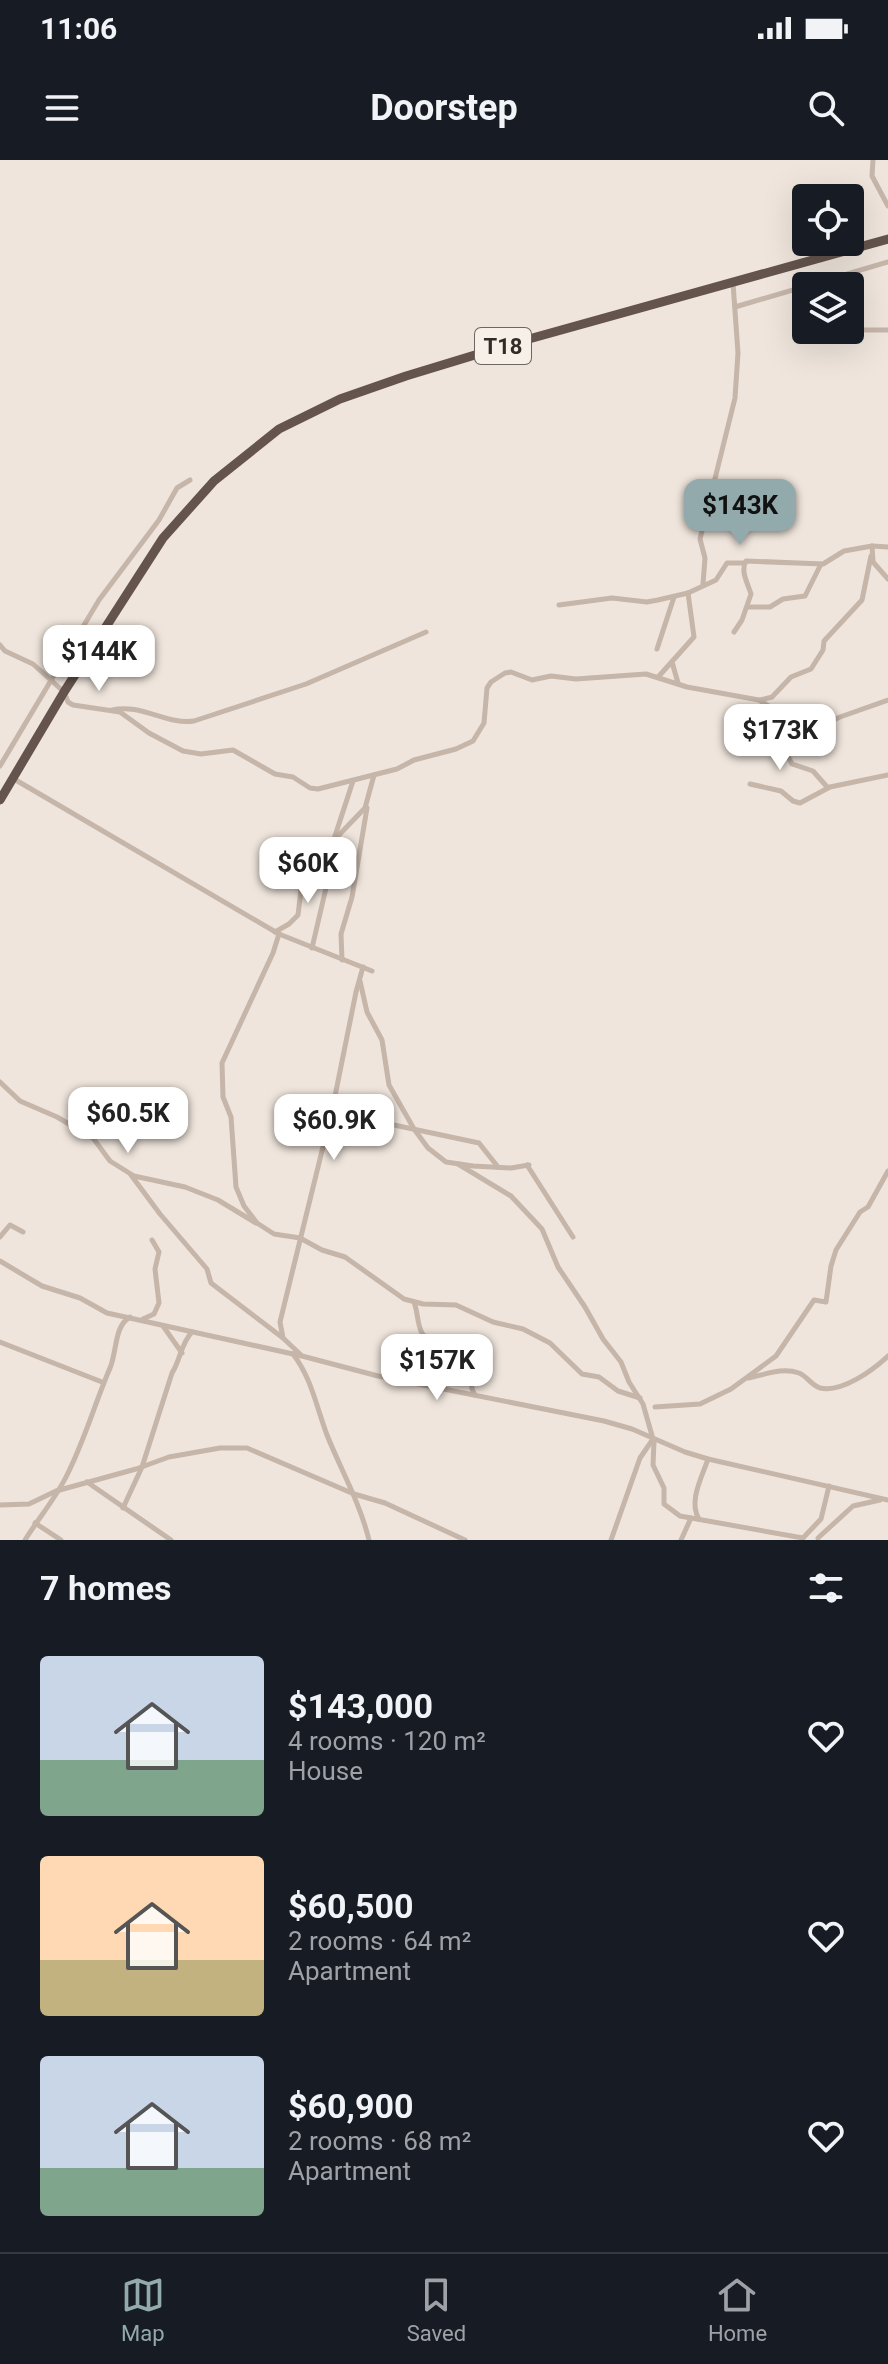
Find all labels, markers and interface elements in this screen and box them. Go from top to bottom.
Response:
text: 11:06 [40,11,117,46]
icon: menu [40,86,84,130]
icon: search [804,86,848,130]
text: Doorstep [370,87,518,129]
map controls [792,184,864,344]
button: locate [792,184,864,256]
button: layers [792,272,864,344]
road number: T18 [475,328,531,364]
pin: $143K [684,479,796,547]
text: $143K [702,490,778,520]
pin: $144K [43,625,155,693]
text: $144K [61,636,137,666]
pin: $173K [724,704,836,772]
text: $173K [742,715,818,745]
pin: $60K [261,837,355,905]
text: $60K [277,848,339,878]
pin: $60.5K [63,1087,193,1155]
pin: $60.9K [269,1094,399,1162]
text: $60.5K [86,1098,170,1128]
text: $60.9K [292,1105,376,1135]
pin: $157K [381,1334,493,1402]
text: $157K [399,1345,475,1375]
icon: filters [804,1566,848,1610]
text: 7 homes [40,1568,171,1608]
text: $143,000 [288,1686,433,1726]
icon: home [104,1688,200,1784]
icon: heart [804,1714,848,1758]
text: 4 rooms · 120 m² [288,1726,486,1756]
text: House [288,1756,363,1786]
text: $60,500 [288,1886,413,1926]
icon: home [104,1888,200,1984]
icon: heart [804,1914,848,1958]
text: 2 rooms · 64 m² [288,1926,471,1956]
text: Apartment [288,1956,411,1986]
text: $60,900 [288,2086,413,2126]
icon: home [104,2088,200,2184]
icon: heart [804,2114,848,2158]
text: 2 rooms · 68 m² [288,2126,471,2156]
text: Apartment [288,2156,411,2186]
tab: Map [121,2273,165,2346]
tab: Saved [407,2273,466,2346]
tab: Home [708,2273,767,2346]

